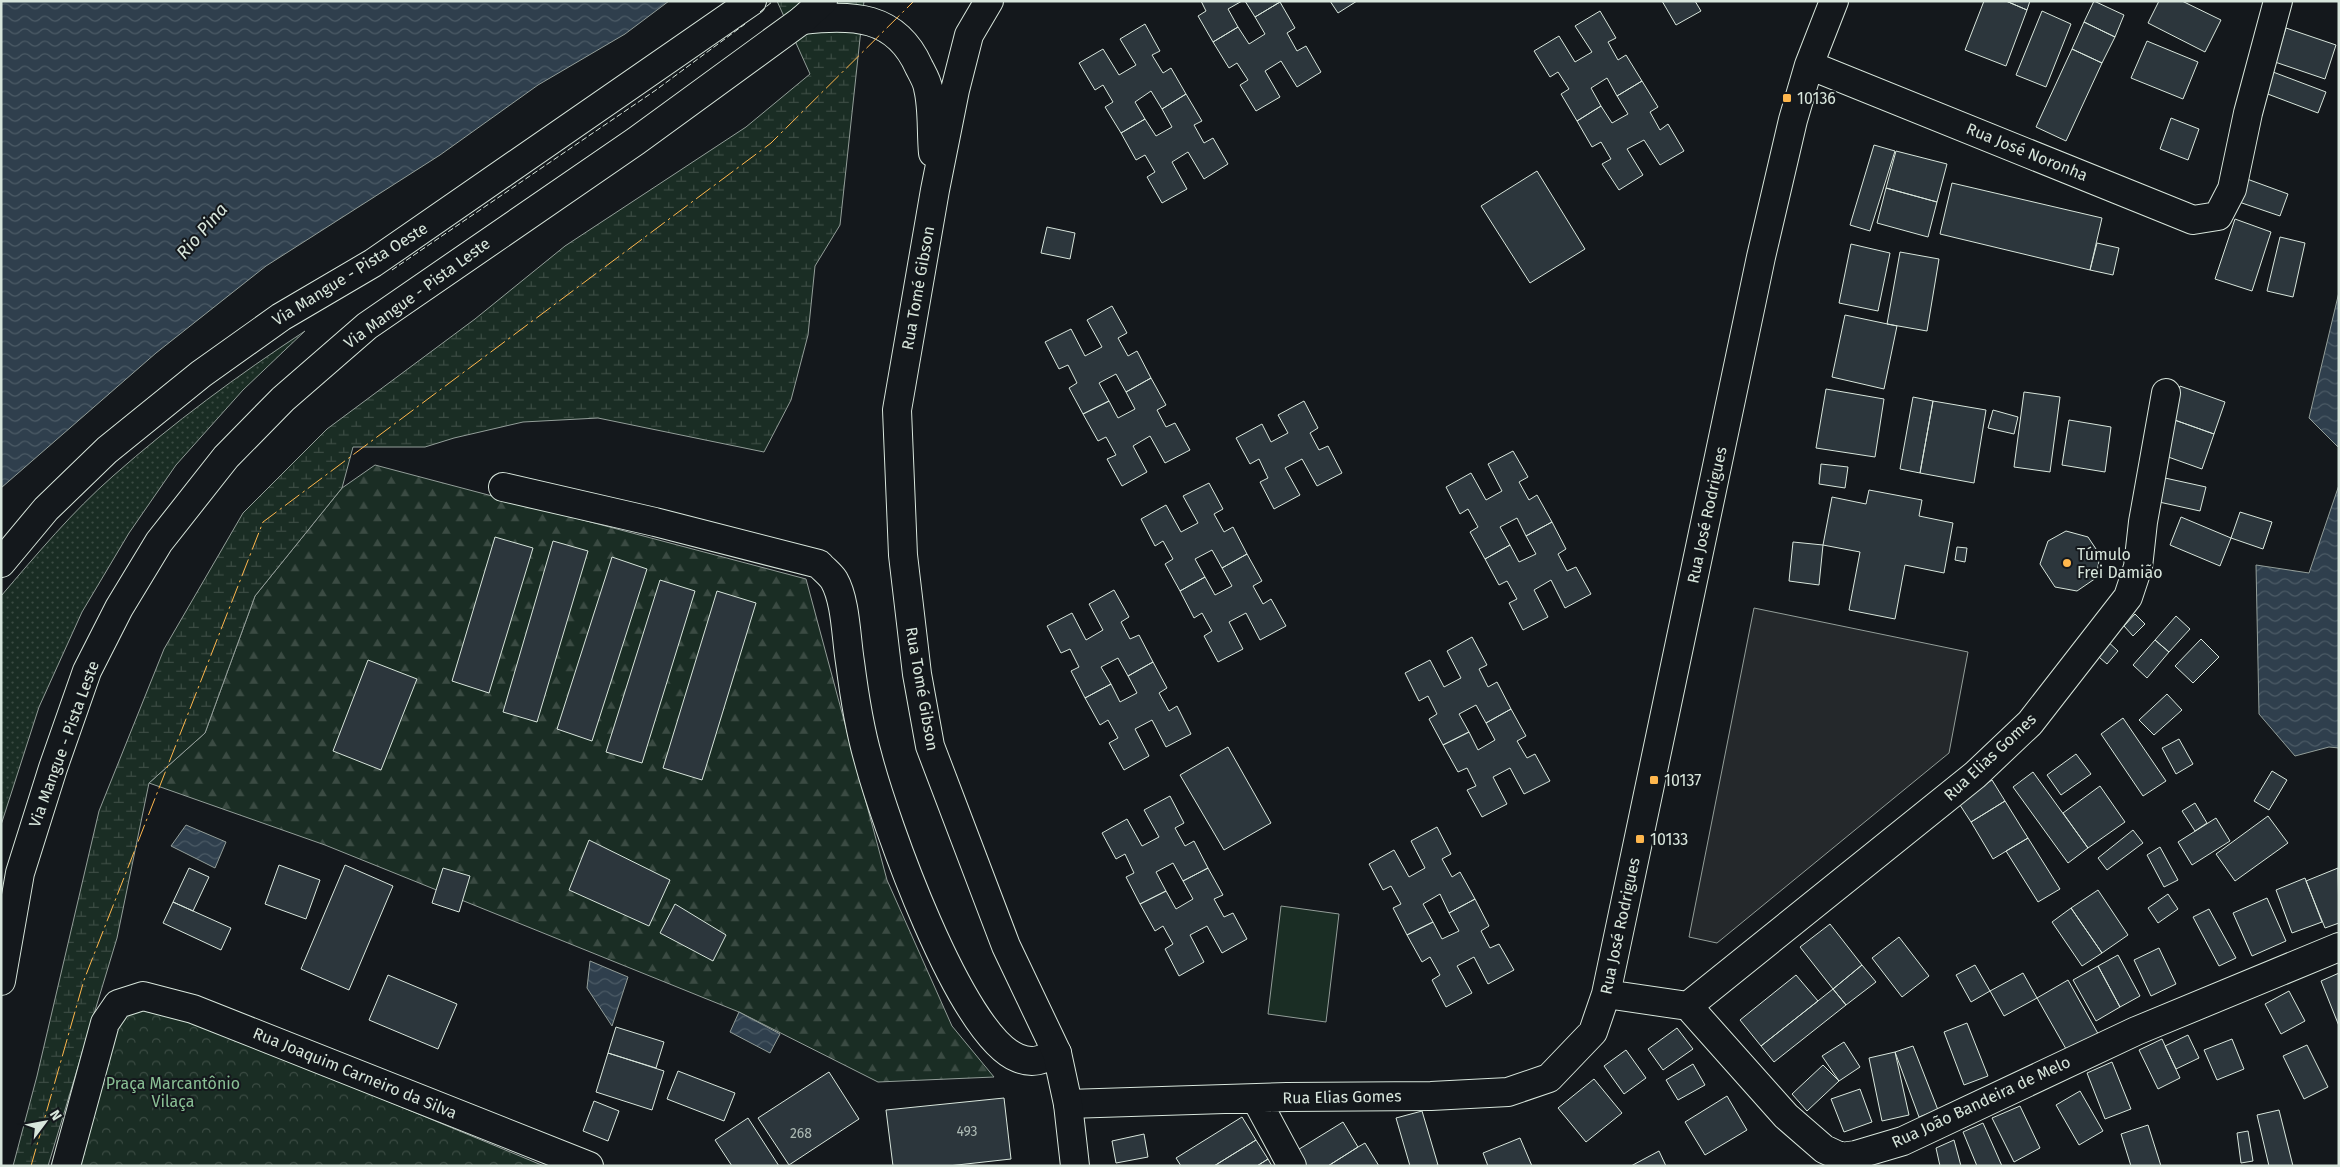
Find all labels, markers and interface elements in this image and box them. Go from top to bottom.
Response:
place label: 10136 [1797,89,1836,108]
marker: 10136 [1781,92,1793,104]
street label: Rua José Noronha [1963,119,2091,185]
water label: Rio Pina [172,199,232,263]
street label: Via Mangue - Pista Oeste [269,218,431,330]
street label: Rua Tomé Gibson [898,224,938,352]
street label: Via Mangue - Pista Leste [340,234,494,352]
street label: Rua José Rodrigues [1683,445,1731,585]
place label: Túmulo Frei Damião [2077,545,2163,582]
marker: Túmulo Frei Damião [2061,557,2073,569]
street label: Rua Tomé Gibson [902,625,942,753]
street label: Via Mangue - Pista Leste [25,658,103,830]
street label: Rua Elias Gomes [1940,709,2040,805]
place label: 10137 [1664,771,1701,790]
marker: 10137 [1648,774,1660,786]
place label: 10133 [1650,830,1688,849]
marker: 10133 [1634,833,1646,845]
street label: Rua José Rodrigues [1596,856,1644,996]
street label: Rua Joaquim Carneiro da Silva [250,1023,460,1123]
street label: Rua João Bandeira de Melo [1889,1052,2073,1152]
park label: Praça Marcantônio Vilaça [106,1074,240,1112]
street label: Rua Elias Gomes [1282,1086,1402,1108]
north arrow [20,1097,70,1147]
text: N [46,1107,65,1124]
house number: 493 [956,1123,978,1140]
house number: 268 [790,1125,812,1142]

